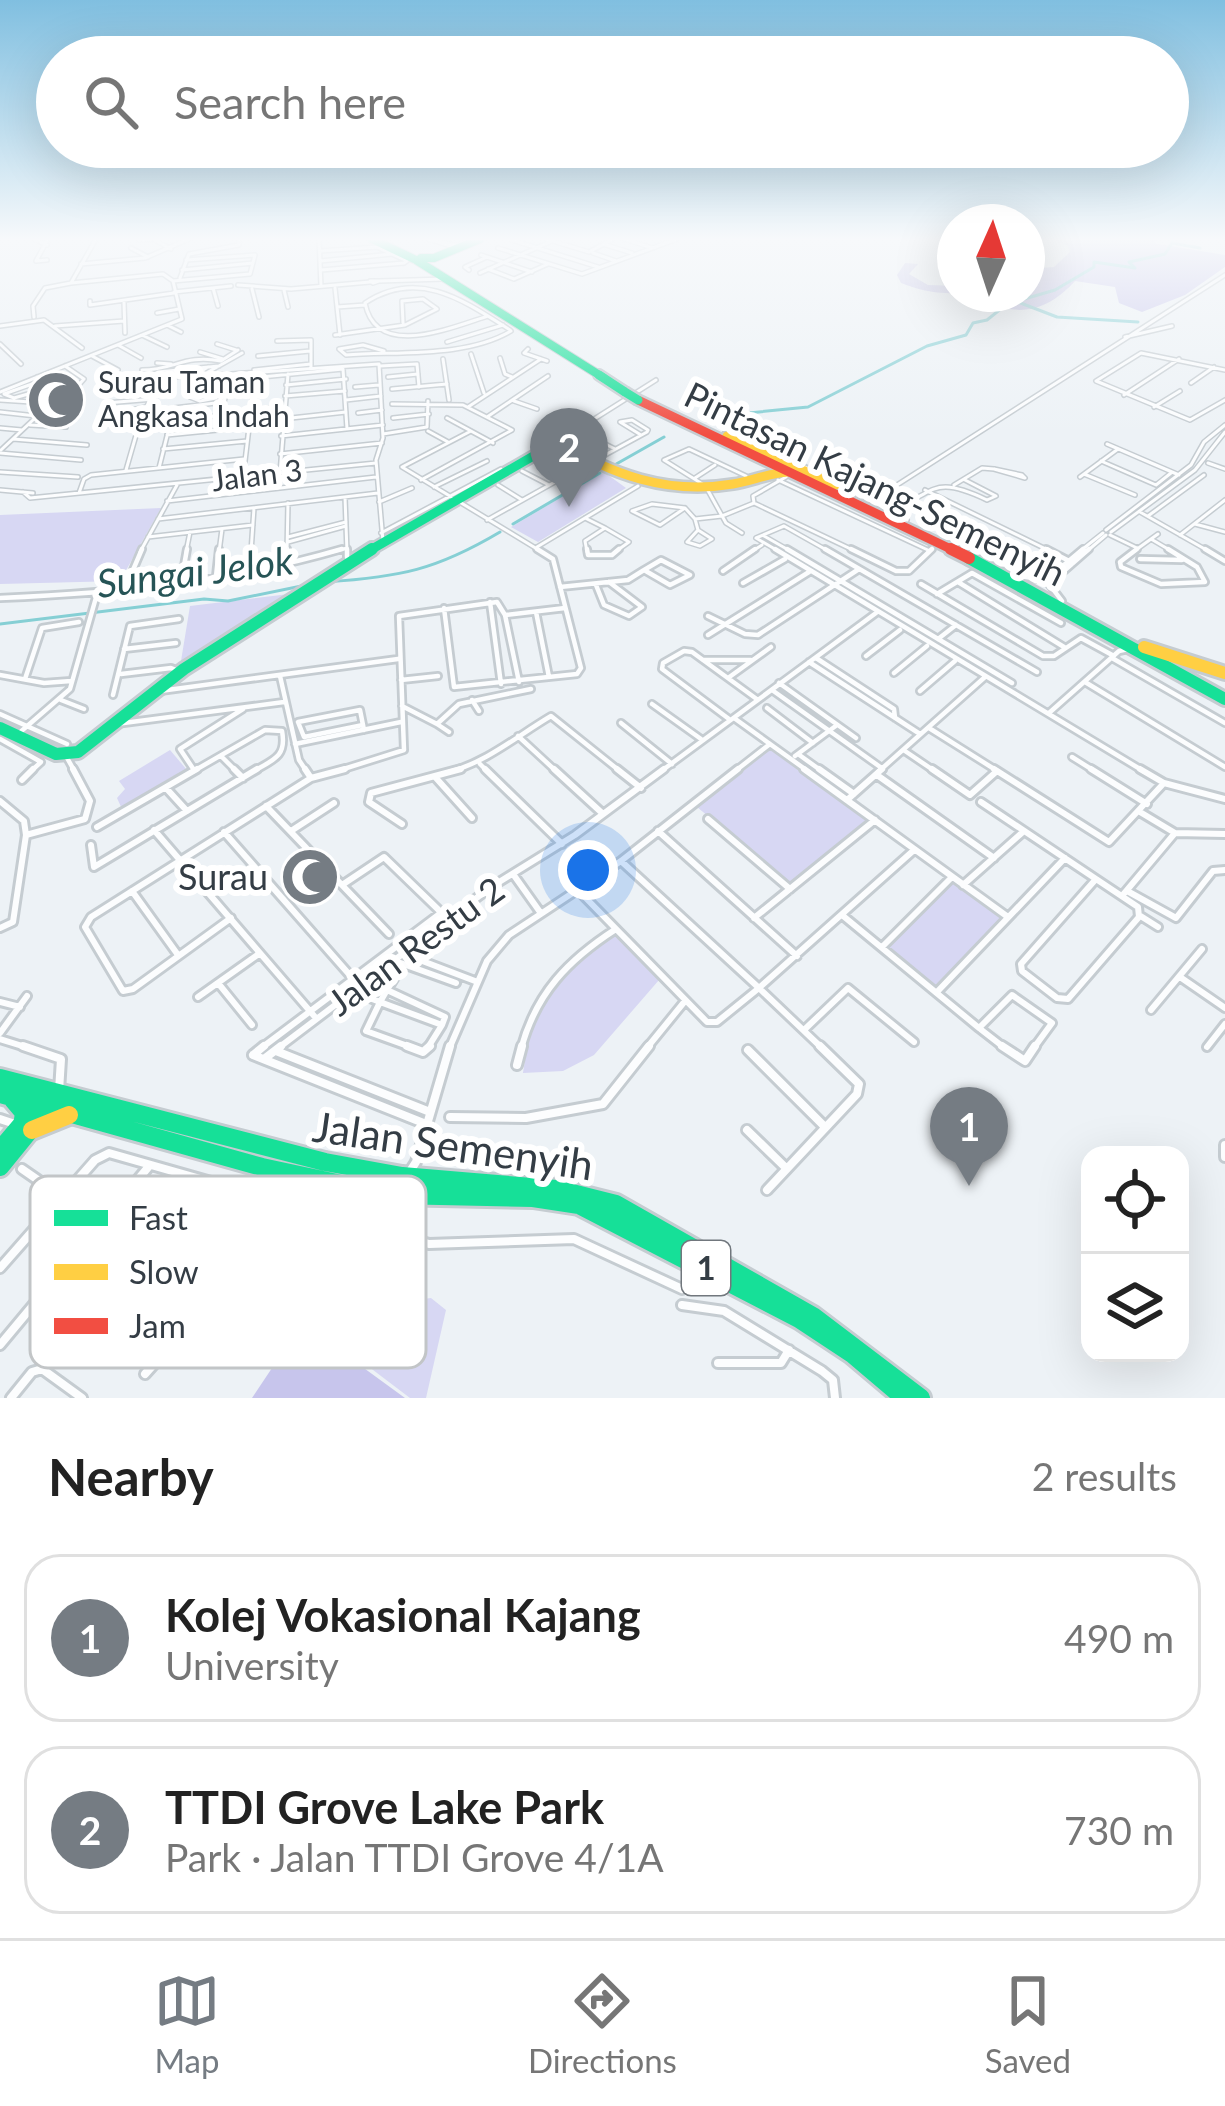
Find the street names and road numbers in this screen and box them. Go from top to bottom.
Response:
street label: Pintasan Kajang-Semenyih [678,372,1073,594]
street label: Jalan 3 [210,451,304,497]
street label: Jalan Restu 2 [319,867,512,1024]
street label: Jalan Semenyih [310,1101,596,1189]
road number: 1 [682,1241,730,1295]

